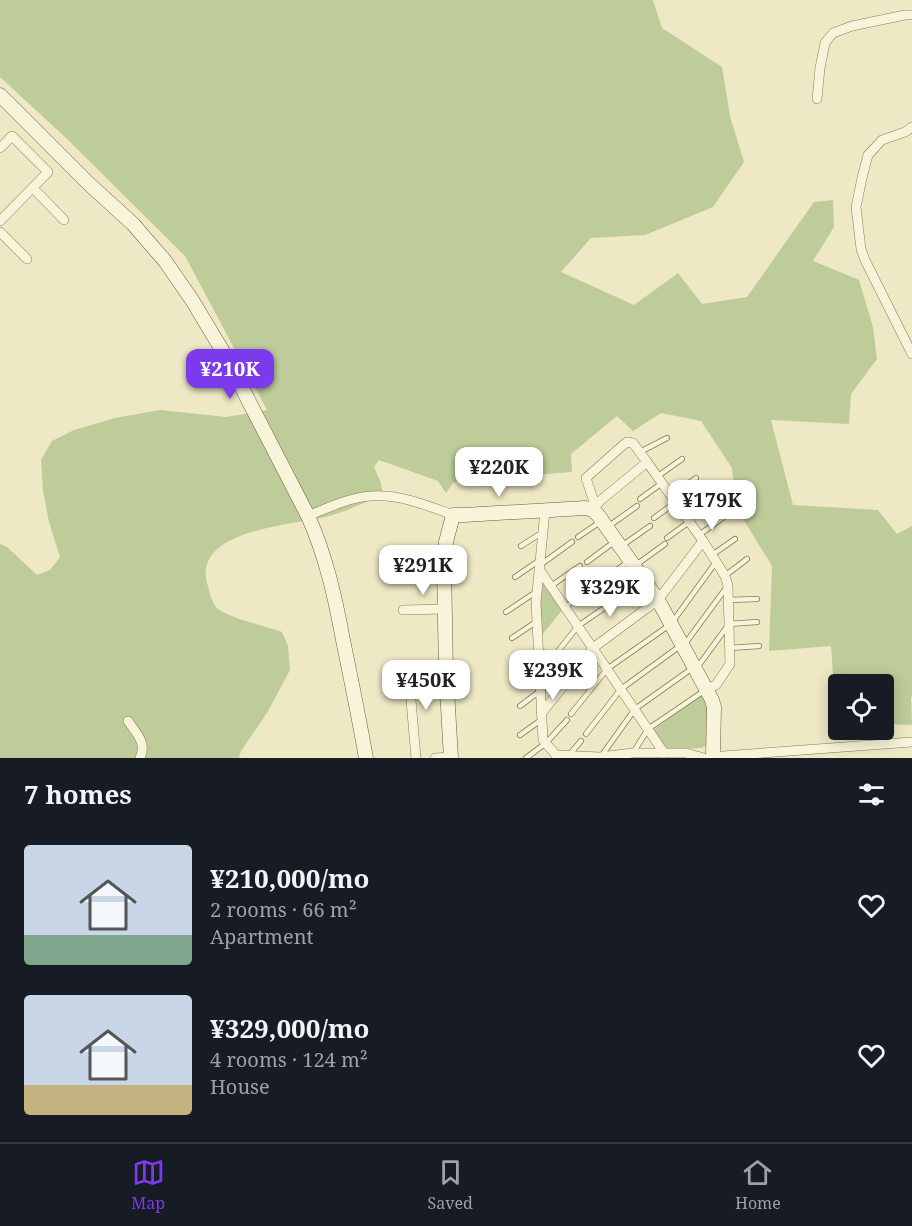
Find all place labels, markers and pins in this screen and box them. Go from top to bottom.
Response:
pin: ¥210K [188,349,272,400]
pin: ¥220K [457,447,541,498]
pin: ¥179K [670,480,754,531]
pin: ¥291K [381,545,465,596]
pin: ¥329K [568,567,652,618]
pin: ¥239K [511,650,595,701]
pin: ¥450K [384,660,468,711]

